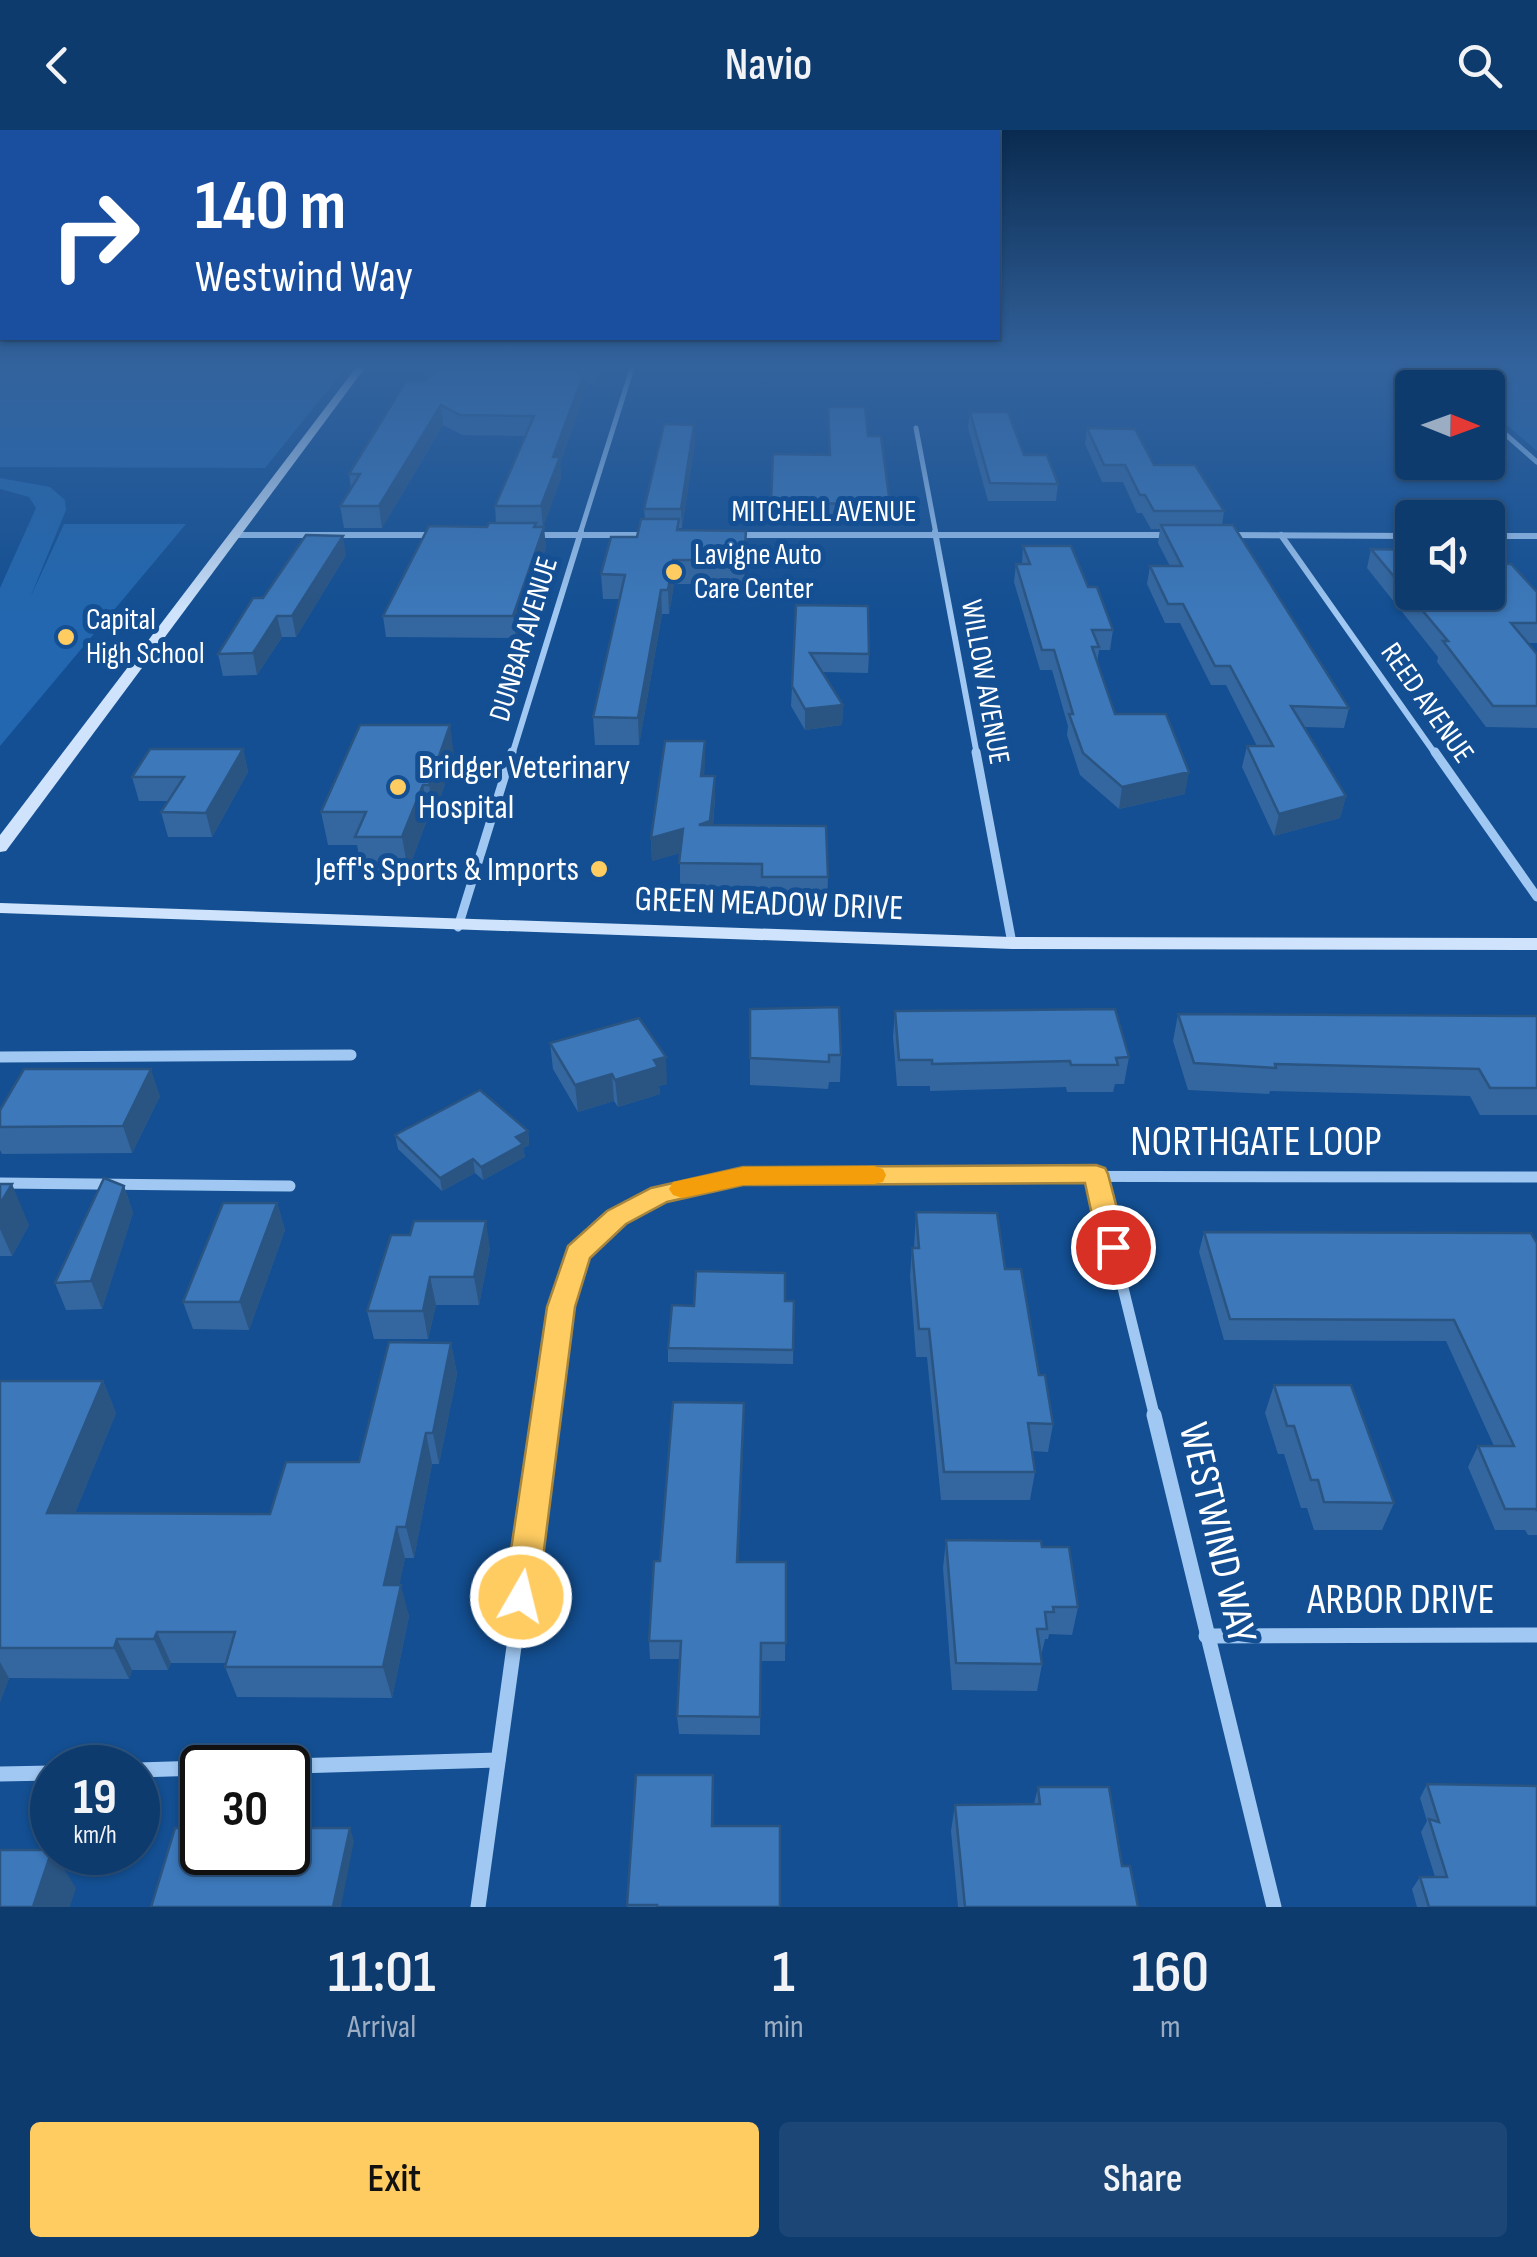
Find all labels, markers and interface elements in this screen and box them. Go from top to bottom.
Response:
icon: back [30,38,85,93]
text: Navio [725,38,812,93]
icon: search [1452,38,1507,93]
text: 140 m [195,165,346,249]
icon: right [30,170,160,300]
text: Westwind Way [195,250,413,305]
north arrow [1395,370,1505,480]
map controls [1395,370,1505,610]
street label: MITCHELL AVENUE [731,494,917,530]
button: sound [1395,500,1505,610]
place label: Lavigne Auto Care Center [694,537,822,607]
street label: DUNBAR AVENUE [482,552,566,726]
marker: Lavigne Auto Care Center [663,561,685,583]
street label: WILLOW AVENUE [953,597,1017,767]
place label: Capital High School [86,602,205,672]
marker: Capital High School [55,626,77,648]
street label: REED AVENUE [1373,636,1481,770]
place label: Bridger Veterinary Hospital [418,746,630,829]
marker: Bridger Veterinary Hospital [387,776,409,798]
place label: Jeff's Sports & Imports [314,848,579,891]
marker: Jeff's Sports & Imports [588,858,610,880]
street label: GREEN MEADOW DRIVE [634,878,904,930]
street label: NORTHGATE LOOP [1130,1117,1382,1168]
pin [1071,1205,1156,1290]
icon: arrive [1086,1220,1141,1275]
street label: WESTWIND WAY [1167,1418,1267,1648]
position arrow [469,1545,573,1649]
street label: ARBOR DRIVE [1306,1575,1495,1626]
speed limit sign: 30 [180,1745,310,1875]
text: 19 [73,1768,117,1828]
text: km/h [73,1820,117,1851]
text: 11:01 [328,1937,436,2009]
text: 1 [772,1937,795,2009]
text: 160 [1131,1937,1209,2009]
text: Arrival [347,2008,416,2047]
text: min [763,2008,804,2047]
text: m [1160,2008,1181,2047]
button: Exit [30,2122,759,2237]
button: Share [779,2122,1507,2237]

